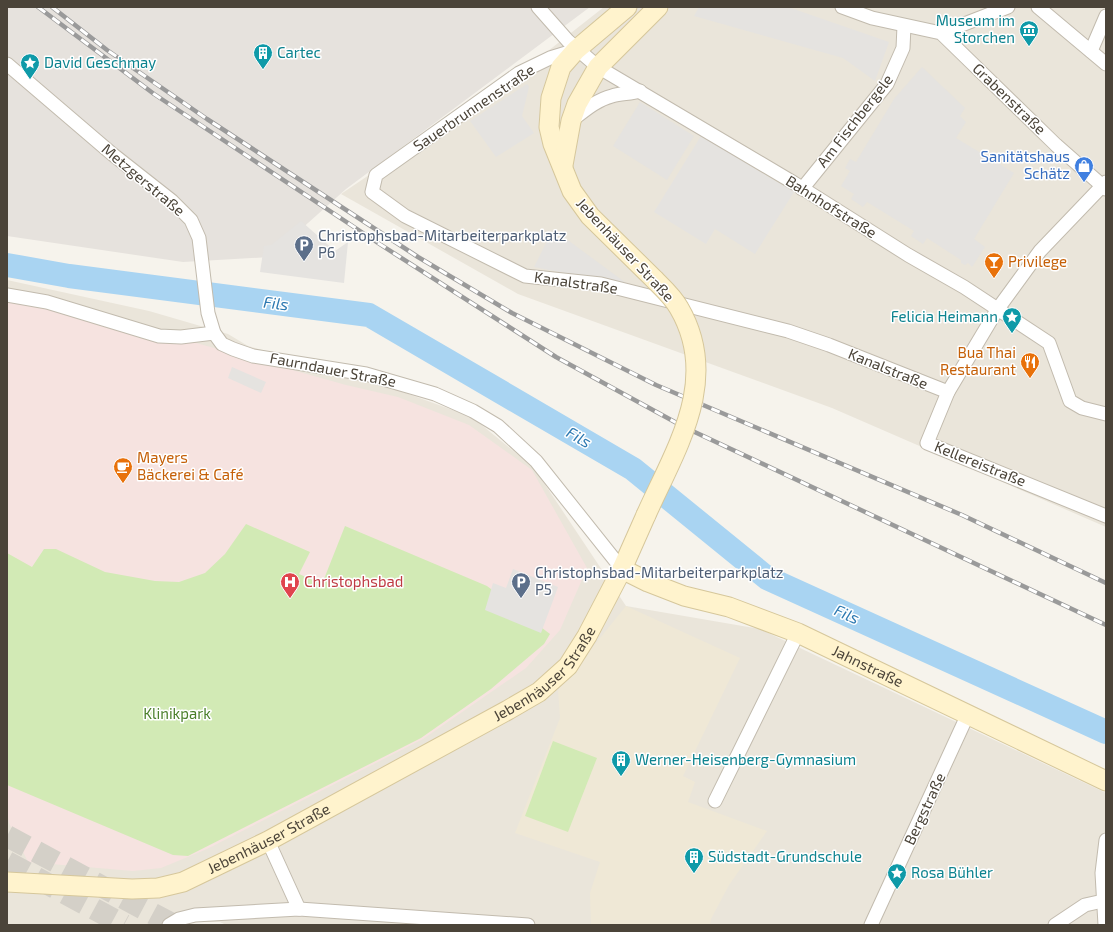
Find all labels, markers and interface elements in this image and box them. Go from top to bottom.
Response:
place label: Museum im Storchen [936,11,1015,46]
museum icon: Museum im Storchen [1018,19,1040,47]
building icon: Cartec [252,42,274,70]
place label: Cartec [277,43,321,61]
place icon: David Geschmay [19,52,41,80]
place label: David Geschmay [44,53,156,71]
street label: Grabenstraße [969,59,1050,138]
street label: Sauerbrunnenstraße [409,60,537,154]
street label: Am Fischbergele [812,70,896,170]
street label: Metzgerstraße [99,139,189,219]
place label: Sanitätshaus Schätz [981,147,1070,182]
shop icon: Sanitätshaus Schätz [1073,155,1095,183]
street label: Bahnhofstraße [783,171,880,241]
street label: Jebenhäuser Straße [573,194,678,305]
place label: Christophsbad-Mitarbeiterparkplatz P6 [318,226,566,261]
parking icon: Christophsbad-Mitarbeiterparkplatz P6 [293,234,315,262]
bar icon: Privilege [983,251,1005,279]
place label: Privilege [1008,252,1067,270]
street label: Kanalstraße [533,267,619,297]
water label: Fils [262,292,290,313]
place icon: Felicia Heimann [1001,306,1023,334]
place label: Felicia Heimann [891,307,998,325]
place label: Bua Thai Restaurant [940,343,1016,378]
street label: Kanalstraße [846,344,931,392]
street label: Faurndauer Straße [269,348,398,390]
restaurant icon: Bua Thai Restaurant [1019,351,1041,379]
water label: Fils [564,422,595,451]
street label: Kellereistraße [932,437,1029,490]
place label: Mayers Bäckerei & Café [137,448,244,483]
cafe icon: Mayers Bäckerei & Café [112,456,134,484]
place label: Christophsbad-Mitarbeiterparkplatz P5 [535,563,783,598]
hospital icon: Christophsbad [279,571,301,599]
parking icon: Christophsbad-Mitarbeiterparkplatz P5 [510,571,532,599]
place label: Christophsbad [304,572,403,590]
water label: Fils [832,600,863,627]
street label: Jebenhäuser Straße [490,623,599,724]
street label: Jahnstraße [830,641,906,690]
park label: Klinikpark [143,704,211,722]
building icon: Werner-Heisenberg-Gymnasium [610,749,632,777]
place label: Werner-Heisenberg-Gymnasium [635,750,856,768]
street label: Bergstraße [900,770,949,847]
street label: Jebenhäuser Straße [204,799,333,877]
building icon: Südstadt-Grundschule [683,846,705,874]
place label: Südstadt-Grundschule [708,847,862,865]
place icon: Rosa Bühler [886,862,908,890]
place label: Rosa Bühler [911,863,993,881]

